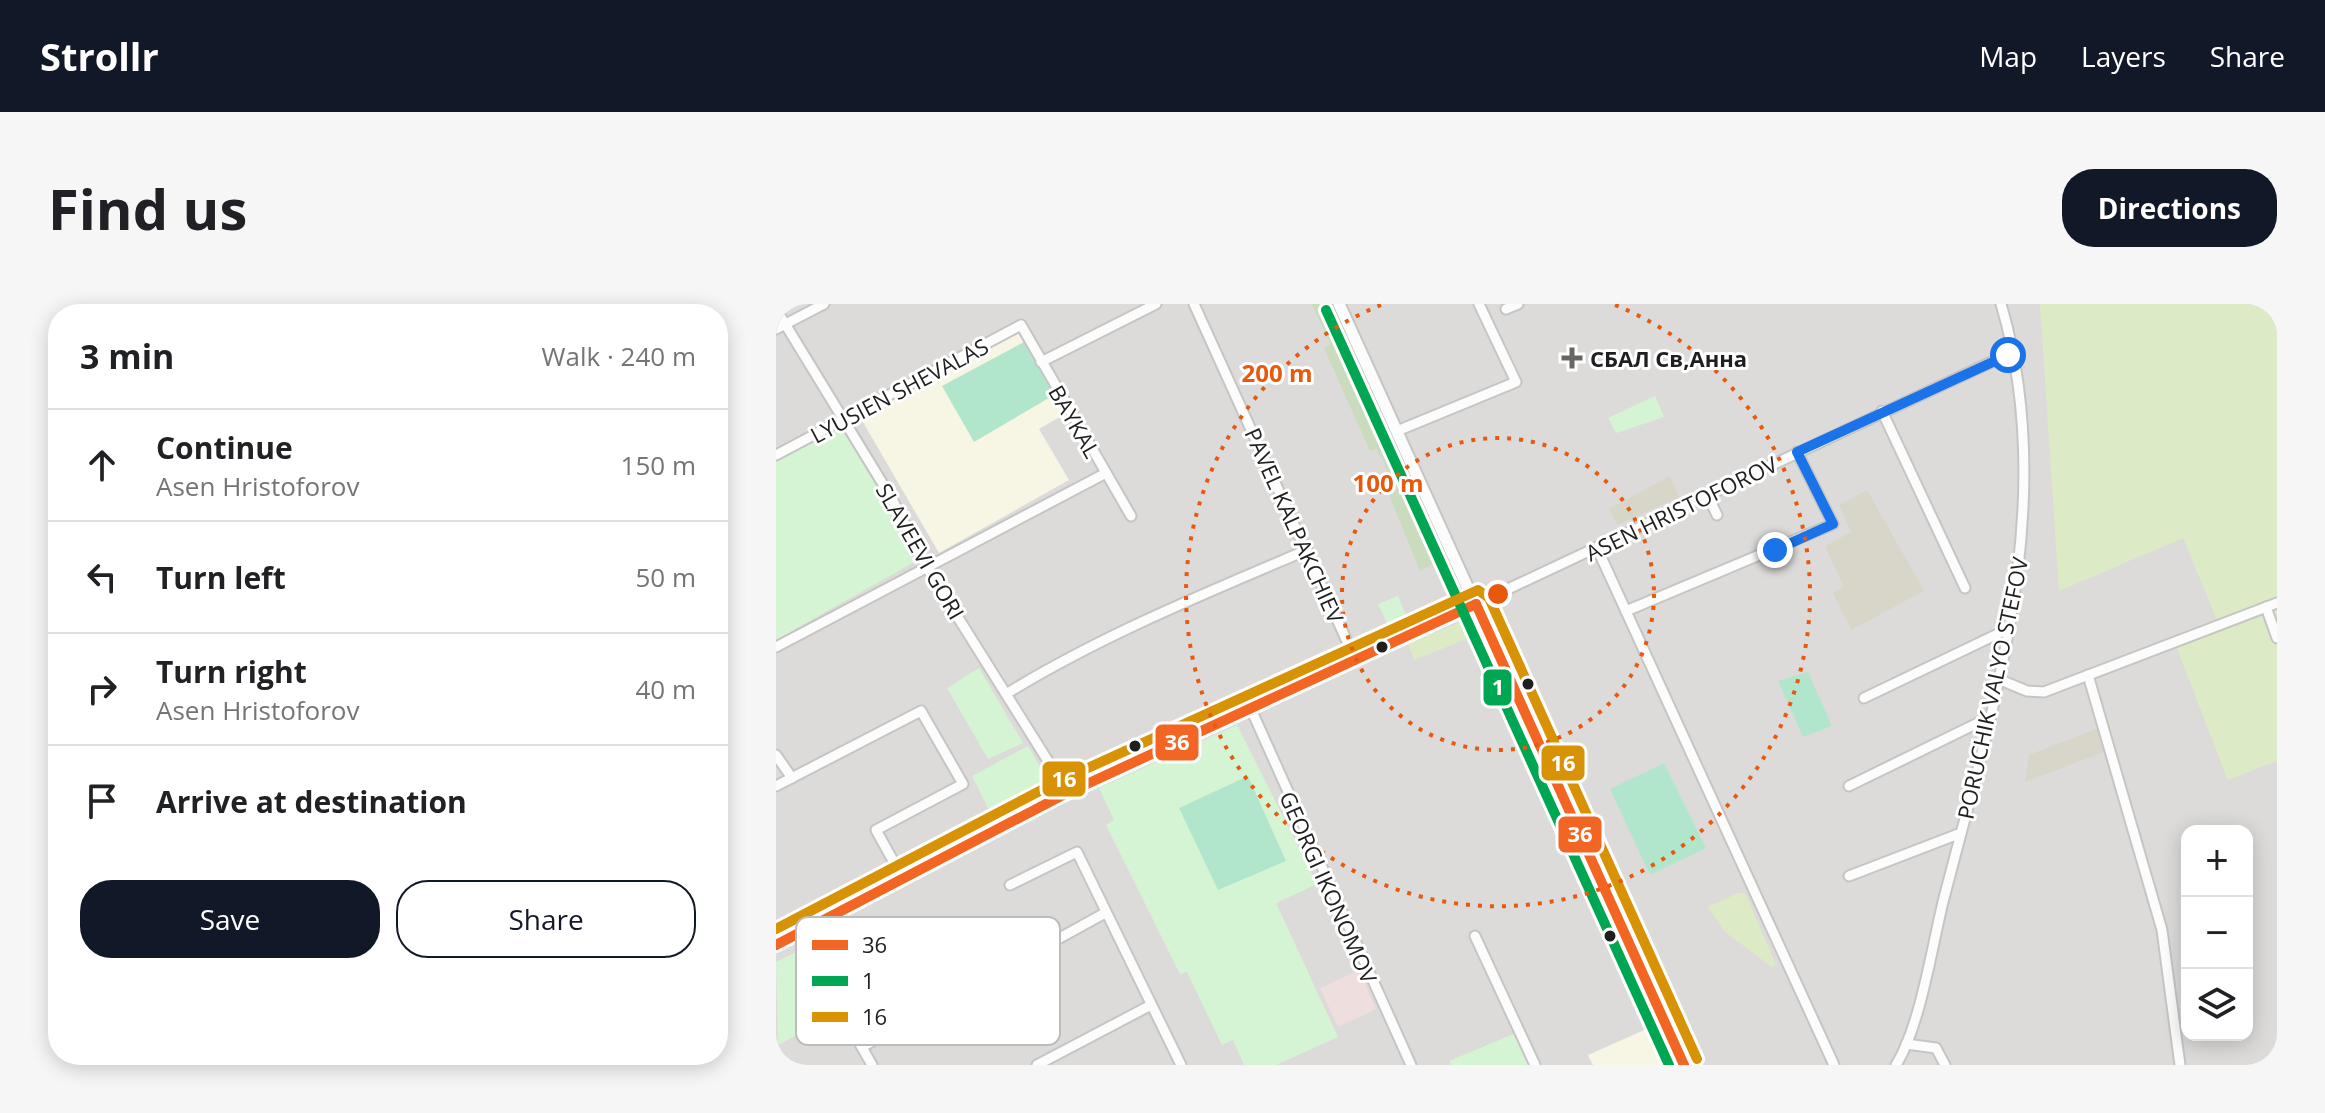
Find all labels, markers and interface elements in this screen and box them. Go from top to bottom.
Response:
text: Strollr [40,30,159,82]
text: Map [1979,37,2037,75]
text: Layers [2081,37,2166,75]
text: Share [2210,37,2285,75]
button: Directions [2062,169,2277,247]
text: Find us [48,170,247,246]
street label: LYUSIEN SHEVALAS [805,330,993,450]
text: 3 min [80,333,174,379]
route start [1990,337,2026,373]
text: Walk · 240 m [542,338,696,374]
place label: СБАЛ Св,Анна [1590,343,1747,373]
marker: СБАЛ Св,Анна [1561,347,1583,369]
text: 200 m [1242,356,1312,389]
street label: BAYKAL [1042,379,1108,463]
street label: PAVEL KALPAKCHIEV [1238,423,1352,628]
text: Continue [156,427,293,468]
icon: ahead [80,443,124,487]
text: 150 m [621,447,696,483]
street label: ASEN HRISTOFOROV [1580,448,1783,568]
text: 100 m [1353,466,1423,499]
text: Asen Hristoforov [156,468,359,504]
street label: SLAVEEVI GORI [870,477,972,625]
route end [1757,532,1793,568]
street label: PORUCHIK VALYO STEFOV [1950,553,2035,822]
icon: left [80,555,124,599]
text: Turn left [156,557,286,598]
text: 50 m [635,559,696,595]
centre of rings [1484,580,1512,608]
unlabelled marker [1374,639,1390,655]
text: Turn right [156,651,307,692]
icon: right [80,667,124,711]
line badge: 1 [1482,668,1513,707]
text: 40 m [635,671,696,707]
text: 1 [1492,671,1504,701]
unlabelled marker [1520,676,1536,692]
text: Asen Hristoforov [156,692,359,728]
line badge: 36 [1154,723,1200,762]
text: 36 [1164,726,1190,756]
unlabelled marker [1127,738,1143,754]
line badge: 16 [1540,744,1586,782]
text: 16 [1550,747,1576,777]
line badge: 16 [1041,760,1087,798]
text: 16 [1051,763,1077,793]
icon: arrive [80,779,124,823]
text: Arrive at destination [156,781,467,822]
street label: GEORGI IKONOMOV [1273,786,1385,989]
line badge: 36 [1557,815,1603,854]
text: 36 [1567,818,1593,848]
map controls [2181,825,2253,1041]
button: + [2181,825,2253,897]
button: Save [80,880,380,958]
button: Share [396,880,696,958]
button: − [2181,897,2253,969]
legend [796,917,1060,1045]
unlabelled marker [1602,928,1618,944]
text: 36 [862,929,887,959]
text: 1 [862,965,875,995]
button: layers [2181,969,2253,1041]
text: 16 [862,1001,887,1031]

